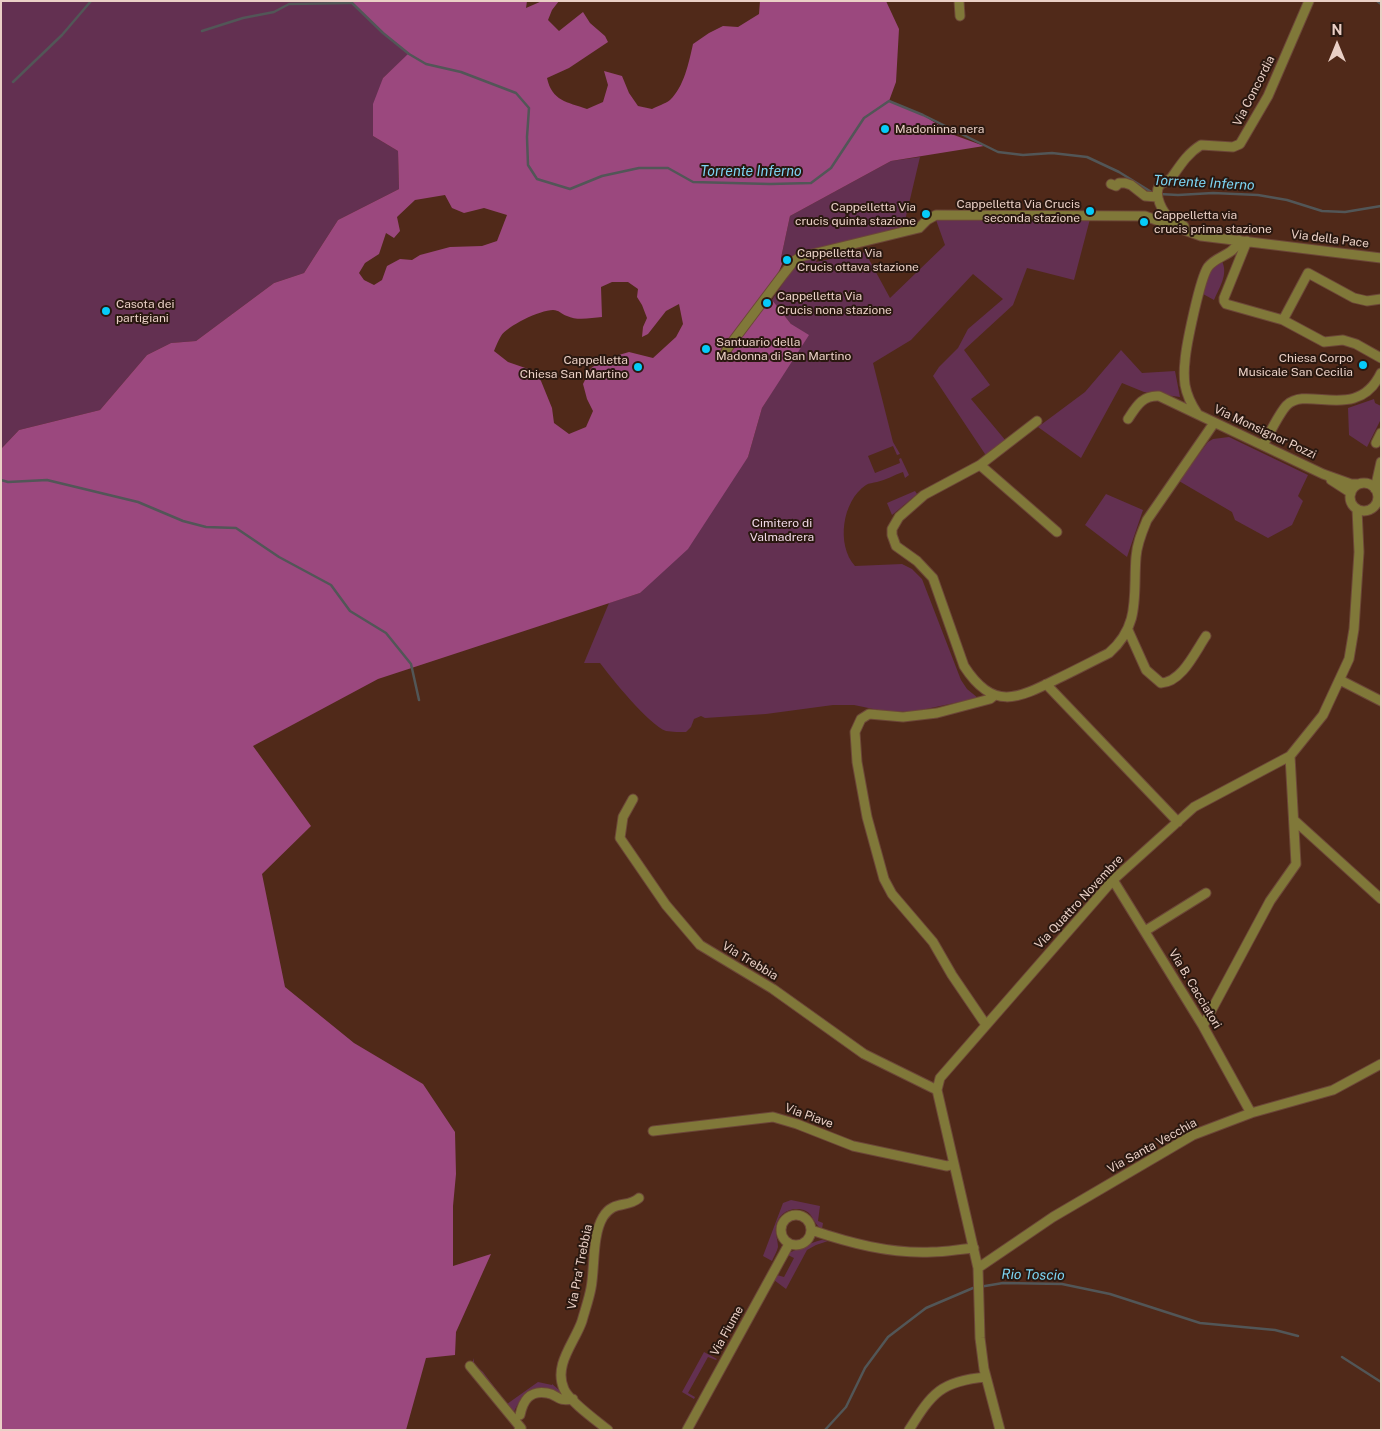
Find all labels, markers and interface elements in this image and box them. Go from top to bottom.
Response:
north arrow [1312,20,1362,70]
text: N [1332,22,1342,38]
street label: Via Concordia [1230,53,1278,129]
place label: Madoninna nera [895,122,984,136]
marker: Madoninna nera [879,123,891,135]
water label: Torrente Inferno [700,164,802,180]
water label: Torrente Inferno [1153,172,1255,194]
place label: Cappelletta Via Crucis seconda stazione [957,197,1080,225]
place label: Cappelletta Via crucis quinta stazione [795,200,916,228]
marker: Cappelletta Via Crucis seconda stazione [1084,205,1096,217]
marker: Cappelletta Via crucis quinta stazione [920,208,932,220]
place label: Cappelletta via crucis prima stazione [1154,208,1272,236]
marker: Cappelletta via crucis prima stazione [1138,216,1150,228]
street label: Via della Pace [1290,227,1370,251]
place label: Cappelletta Via Crucis ottava stazione [797,246,919,274]
marker: Cappelletta Via Crucis ottava stazione [781,254,793,266]
place label: Cappelletta Via Crucis nona stazione [777,289,892,317]
place label: Casota dei partigiani [116,297,174,325]
marker: Cappelletta Via Crucis nona stazione [761,297,773,309]
marker: Casota dei partigiani [100,305,112,317]
place label: Santuario della Madonna di San Martino [716,335,851,363]
marker: Santuario della Madonna di San Martino [700,343,712,355]
place label: Chiesa Corpo Musicale San Cecilia [1238,351,1353,379]
place label: Cappelletta Chiesa San Martino [520,353,628,381]
marker: Chiesa Corpo Musicale San Cecilia [1357,359,1369,371]
marker: Cappelletta Chiesa San Martino [632,361,644,373]
street label: Via Monsignor Pozzi [1211,402,1319,462]
park label: Cimitero di Valmadrera [750,516,814,544]
street label: Via Quattro Novembre [1032,852,1126,952]
street label: Via Trebbia [719,939,781,983]
street label: Via B. Cacciatori [1166,947,1224,1031]
street label: Via Piave [783,1101,835,1131]
street label: Via Santa Vecchia [1105,1115,1199,1177]
street label: Via Pra' Trebbia [565,1223,595,1311]
water label: Rio Toscio [1001,1266,1065,1284]
street label: Via Fiume [707,1303,747,1359]

